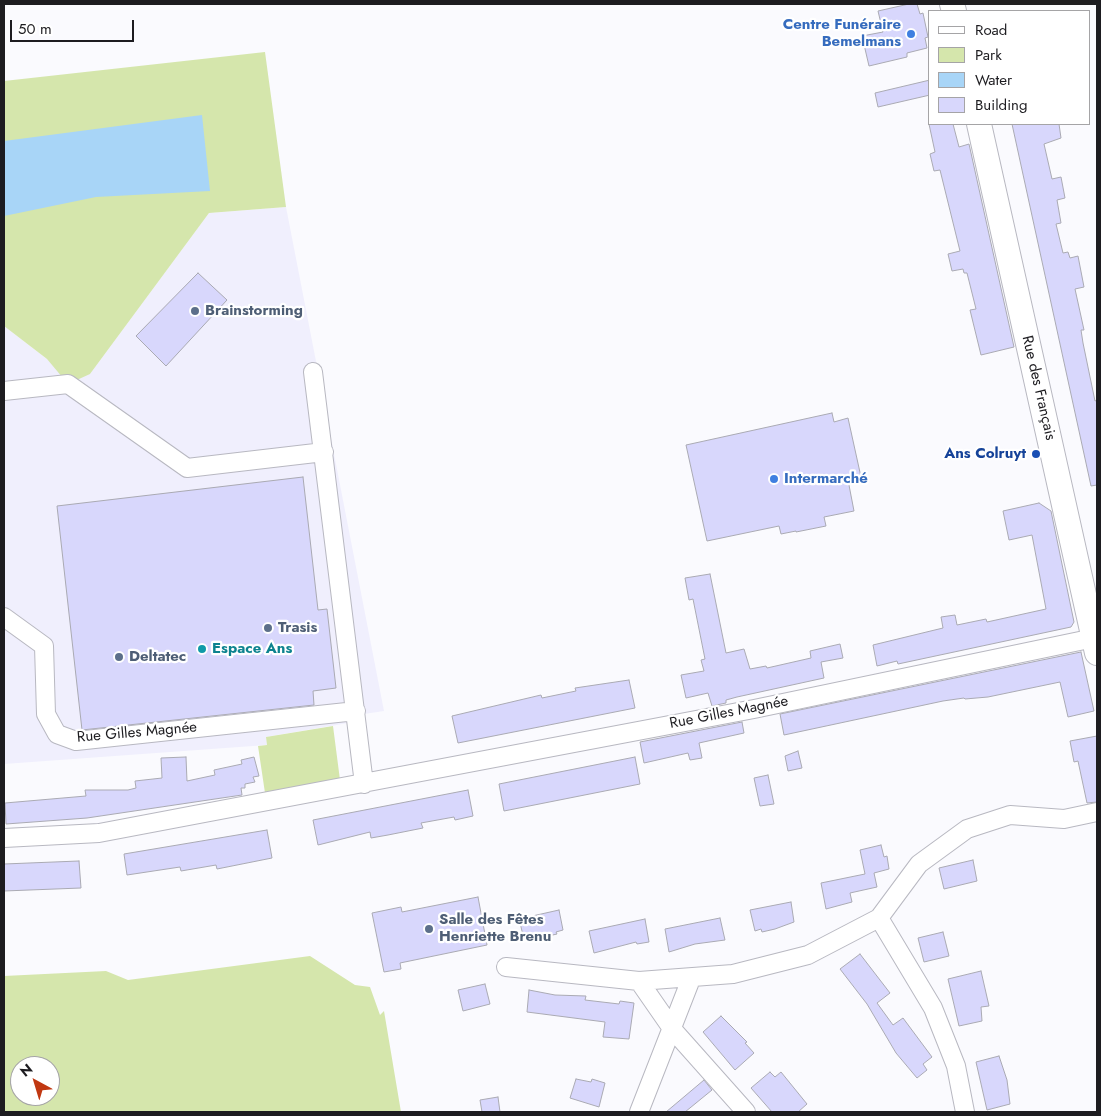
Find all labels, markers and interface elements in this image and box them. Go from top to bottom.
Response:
scale bar [12,10,136,42]
legend [928,10,1091,125]
place label: Centre Funéraire Bemelmans [783,16,901,51]
text: 50 m [18,18,52,40]
text: Road [975,19,1007,41]
marker: Centre Funéraire Bemelmans [905,28,917,40]
text: Park [975,44,1002,66]
text: Water [975,69,1012,91]
text: Building [975,94,1027,116]
place label: Brainstorming [205,302,303,320]
marker: Brainstorming [189,305,201,317]
street label: Rue des Français [1017,334,1059,442]
place label: Ans Colruyt [944,445,1026,463]
marker: Ans Colruyt [1030,448,1042,460]
place label: Intermarché [784,470,868,488]
marker: Intermarché [768,473,780,485]
place label: Trasis [278,619,317,637]
marker: Trasis [262,622,274,634]
place label: Espace Ans [212,640,292,658]
marker: Espace Ans [196,643,208,655]
place label: Deltatec [129,648,186,666]
marker: Deltatec [113,651,125,663]
street label: Rue Gilles Magnée [668,693,790,733]
street label: Rue Gilles Magnée [76,719,198,747]
place label: Salle des Fêtes Henriette Brenu [439,911,551,946]
marker: Salle des Fêtes Henriette Brenu [423,923,435,935]
north arrow [10,1056,60,1106]
text: N [16,1059,37,1081]

